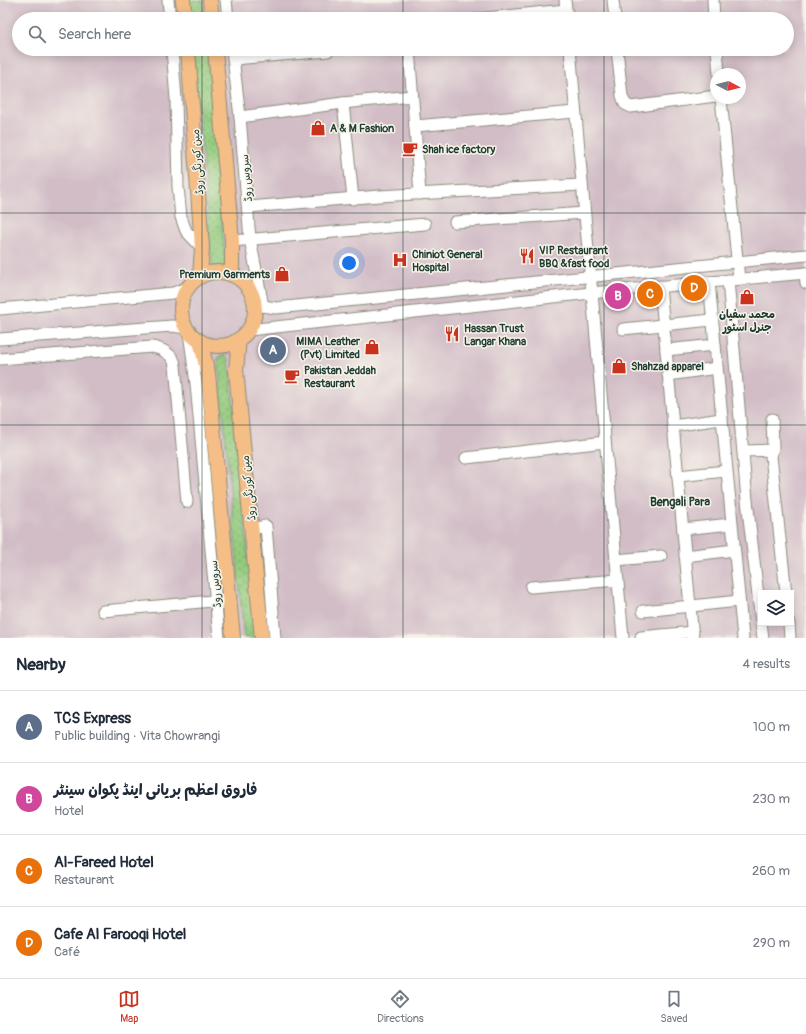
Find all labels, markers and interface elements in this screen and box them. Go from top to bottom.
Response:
search box [12,12,794,56]
icon: search [26,23,48,45]
text: Search here [58,25,131,44]
north arrow [710,68,746,104]
shop icon: A & M Fashion [309,119,327,137]
place label: A & M Fashion [330,122,394,135]
street label: مین کورنگی روڈ [189,129,207,195]
cafe icon: Shah ice factory [401,140,419,158]
place label: Shah ice factory [422,143,496,156]
street label: سروس روڈ [238,154,255,202]
place label: VIP Restaurant BBQ &fast food [539,244,609,270]
restaurant icon: VIP Restaurant BBQ &fast food [518,247,536,265]
place label: Chiniot General Hospital [412,248,483,274]
hospital icon: Chiniot General Hospital [391,251,409,269]
your location [339,253,359,273]
shop icon: Premium Garments [273,265,291,283]
place label: Premium Garments [179,268,270,281]
pin: D [681,273,707,303]
pin: C [637,279,663,309]
pin: B [605,281,631,311]
shop icon: محمد سفیان جنرل اسٹور [738,288,756,306]
place label: محمد سفیان جنرل اسٹور [719,308,775,335]
place label: Hassan Trust Langar Khana [464,322,526,348]
restaurant icon: Hassan Trust Langar Khana [443,325,461,343]
pin: A [260,335,286,365]
place label: MIMA Leather (Pvt) Limited [296,335,361,361]
shop icon: MIMA Leather (Pvt) Limited [363,338,381,356]
shop icon: Shahzad apparel [610,357,628,375]
place label: Shahzad apparel [631,360,704,373]
place label: Pakistan Jeddah Restaurant [304,364,376,390]
cafe icon: Pakistan Jeddah Restaurant [283,367,301,385]
street label: مین کورنگی روڈ [239,455,259,521]
district label: Bengali Para [650,495,710,510]
street label: سروس روڈ [207,560,224,608]
map controls [758,590,794,626]
button: layers [758,590,794,626]
text: Nearby [16,654,65,675]
text: 4 results [743,656,790,672]
text: TCS Express [54,709,131,728]
text: A [25,719,33,735]
text: 100 m [753,719,790,735]
text: Public building · Vita Chowrangi [54,728,220,744]
text: فاروق اعظم بریانی اینڈ پکوان سینٹر [54,781,257,800]
text: B [25,791,33,807]
text: 230 m [753,791,790,807]
text: Hotel [54,803,84,819]
text: Al-Fareed Hotel [54,853,154,872]
text: C [25,863,33,879]
text: 260 m [752,863,790,879]
text: Restaurant [54,872,114,888]
text: Cafe Al Farooqi Hotel [54,925,186,944]
text: D [25,935,33,951]
text: 290 m [753,935,790,951]
text: Café [54,944,80,960]
tab: Map [118,988,140,1025]
tab: Directions [377,988,424,1025]
tab: Saved [660,988,688,1025]

